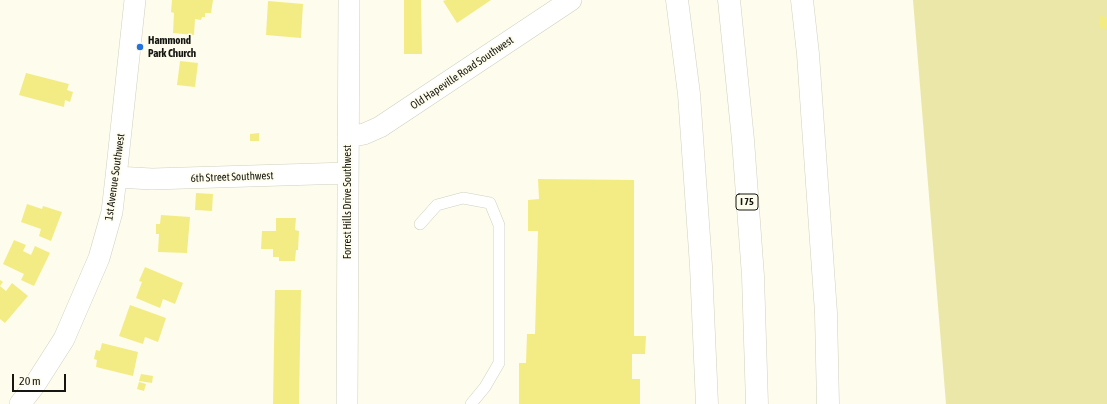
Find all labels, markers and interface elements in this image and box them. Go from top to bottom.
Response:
place label: Hammond Park Church [148,34,196,60]
street label: Old Hapeville Road Southwest [408,34,516,112]
marker: Hammond Park Church [135,42,145,52]
street label: 1st Avenue Southwest [102,133,128,221]
street label: Forrest Hills Drive Southwest [341,145,355,259]
street label: 6th Street Southwest [190,169,274,185]
road number: I 75 [736,194,758,210]
scale bar [14,366,68,392]
text: 20 m [19,374,41,388]

